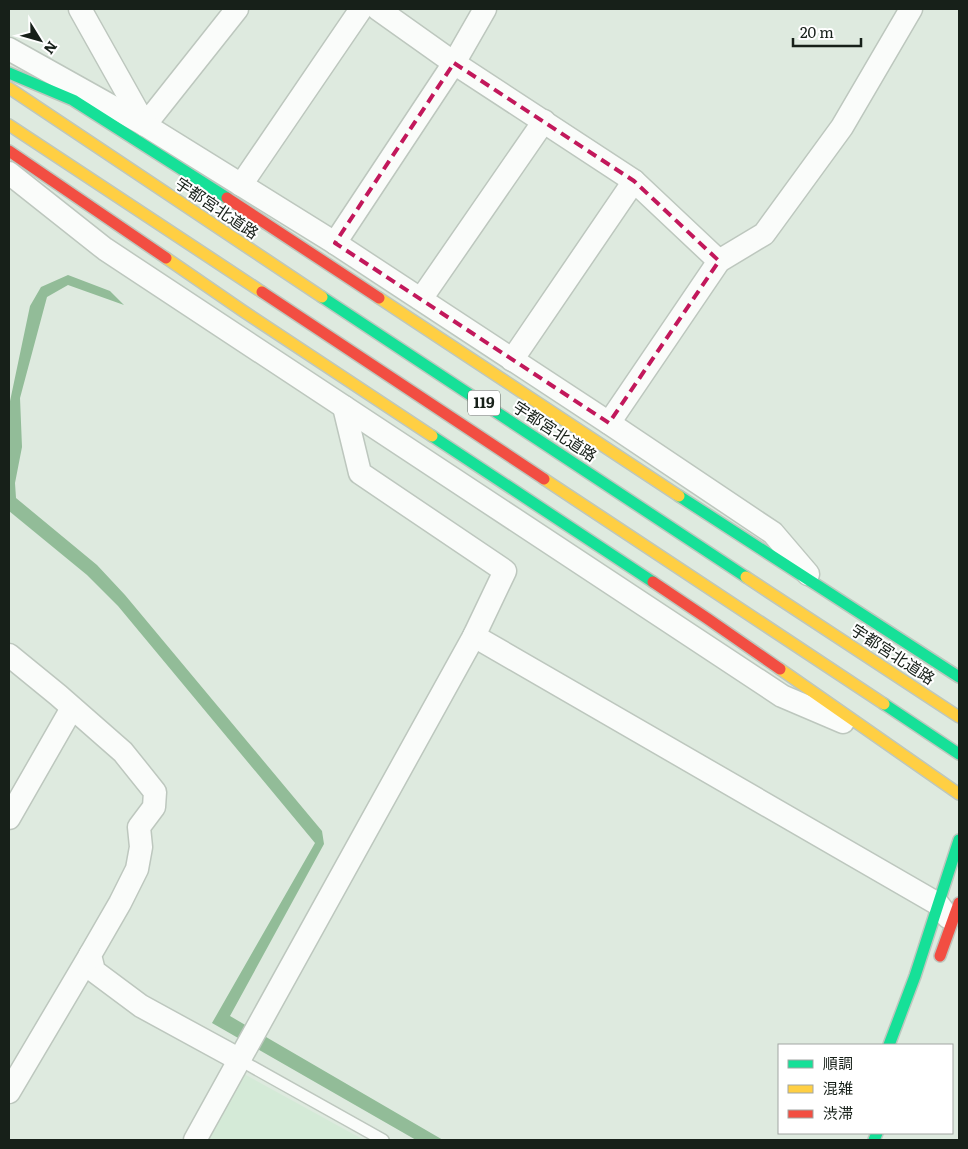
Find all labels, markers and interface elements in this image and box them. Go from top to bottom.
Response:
north arrow [15,15,65,65]
scale bar [793,15,860,47]
text: 20 m [800,20,834,43]
text: N [40,38,63,59]
street label: 宇都宮北道路 [171,170,264,244]
road number: 119 [468,390,500,416]
street label: 宇都宮北道路 [509,394,602,466]
street label: 宇都宮北道路 [847,617,940,689]
legend [778,1044,953,1134]
text: 順調 [823,1051,853,1074]
text: 混雑 [823,1076,853,1099]
text: 渋滞 [823,1101,853,1124]

